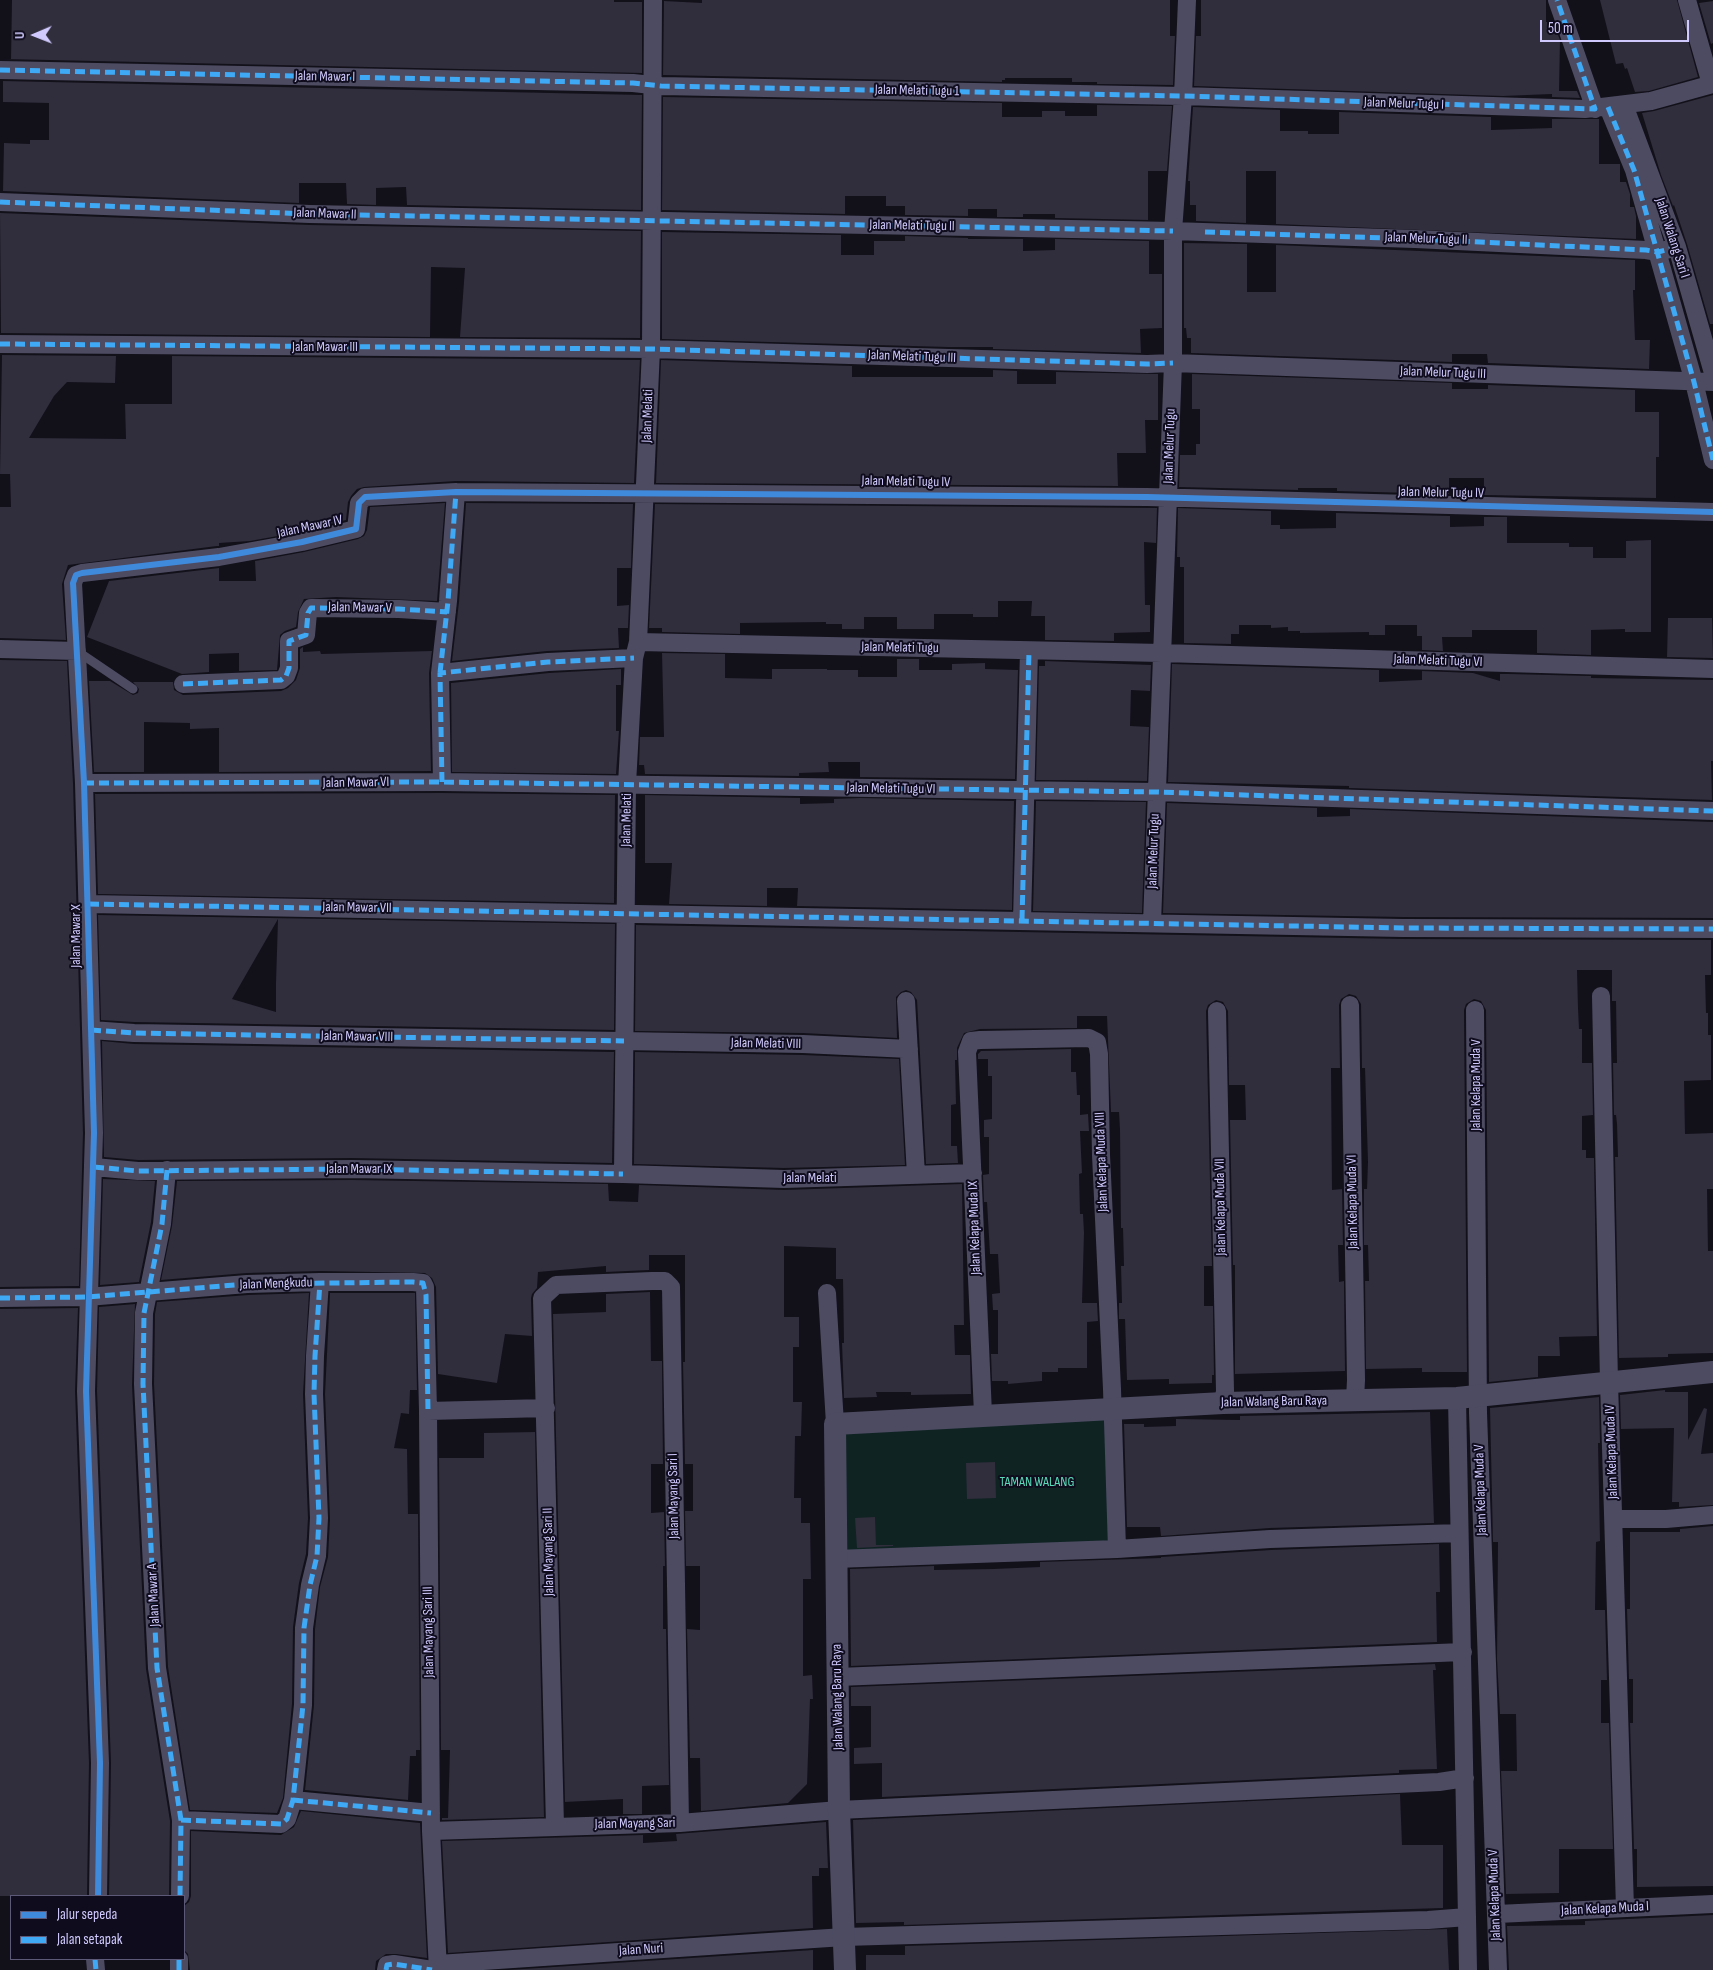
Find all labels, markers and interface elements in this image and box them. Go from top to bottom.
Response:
north arrow [10,10,60,60]
scale bar [1543,10,1692,42]
text: 50 m [1548,19,1573,38]
text: U [11,31,28,39]
street label: Jalan Mawar I [295,68,355,86]
street label: Jalan Melati Tugu 1 [875,82,959,100]
street label: Jalan Melur Tugu I [1364,94,1444,114]
street label: Jalan Walang Sari I [1651,196,1693,280]
street label: Jalan Mawar II [293,205,357,223]
street label: Jalan Melati Tugu II [869,217,955,235]
street label: Jalan Melur Tugu II [1384,229,1468,249]
street label: Jalan Mawar III [292,339,358,355]
street label: Jalan Melati Tugu III [868,347,956,367]
street label: Jalan Melur Tugu III [1400,363,1486,383]
street label: Jalan Melati [639,389,657,443]
street label: Jalan Melur Tugu [1160,408,1180,484]
street label: Jalan Melati Tugu IV [861,473,951,491]
street label: Jalan Melur Tugu IV [1398,484,1484,502]
street label: Jalan Mawar IV [276,512,344,542]
street label: Jalan Mawar V [328,599,392,617]
street label: Jalan Melati Tugu [861,639,939,657]
street label: Jalan Melati Tugu VI [1393,651,1483,671]
street label: Jalan Mawar VI [323,774,389,792]
street label: Jalan Melati Tugu VI [846,780,936,798]
street label: Jalan Melati [618,793,636,847]
street label: Jalan Melur Tugu [1144,813,1164,889]
street label: Jalan Mawar VII [322,899,392,917]
street label: Jalan Mawar X [68,904,84,968]
street label: Jalan Mawar VIII [321,1028,393,1046]
street label: Jalan Melati VIII [731,1035,801,1053]
street label: Jalan Kelapa Muda V [1468,1039,1484,1131]
street label: Jalan Kelapa Muda VIII [1092,1112,1112,1212]
street label: Jalan Kelapa Muda VI [1344,1155,1362,1249]
street label: Jalan Kelapa Muda VII [1212,1158,1230,1256]
street label: Jalan Mawar IX [326,1161,392,1177]
street label: Jalan Melati [783,1170,837,1186]
street label: Jalan Kelapa Muda IX [965,1181,985,1275]
street label: Jalan Mengkudu [239,1274,313,1294]
street label: Jalan Walang Baru Raya [1221,1393,1327,1411]
street label: Jalan Kelapa Muda IV [1602,1405,1622,1499]
street label: Jalan Kelapa Muda V [1471,1444,1491,1536]
street label: Jalan Mayang Sari I [665,1453,683,1539]
park label: TAMAN WALANG [999,1474,1075,1490]
street label: Jalan Mayang Sari II [540,1508,558,1596]
street label: Jalan Mawar A [144,1563,164,1627]
street label: Jalan Mayang Sari III [420,1586,438,1678]
street label: Jalan Walang Baru Raya [829,1644,847,1750]
street label: Jalan Mayang Sari [595,1815,675,1833]
street label: Jalan Kelapa Muda V [1485,1849,1505,1941]
legend [10,1895,185,1960]
street label: Jalan Kelapa Muda I [1561,1898,1649,1920]
text: Jalur sepeda [57,1905,117,1924]
text: Jalan setapak [57,1930,123,1949]
street label: Jalan Nuri [618,1940,664,1960]

